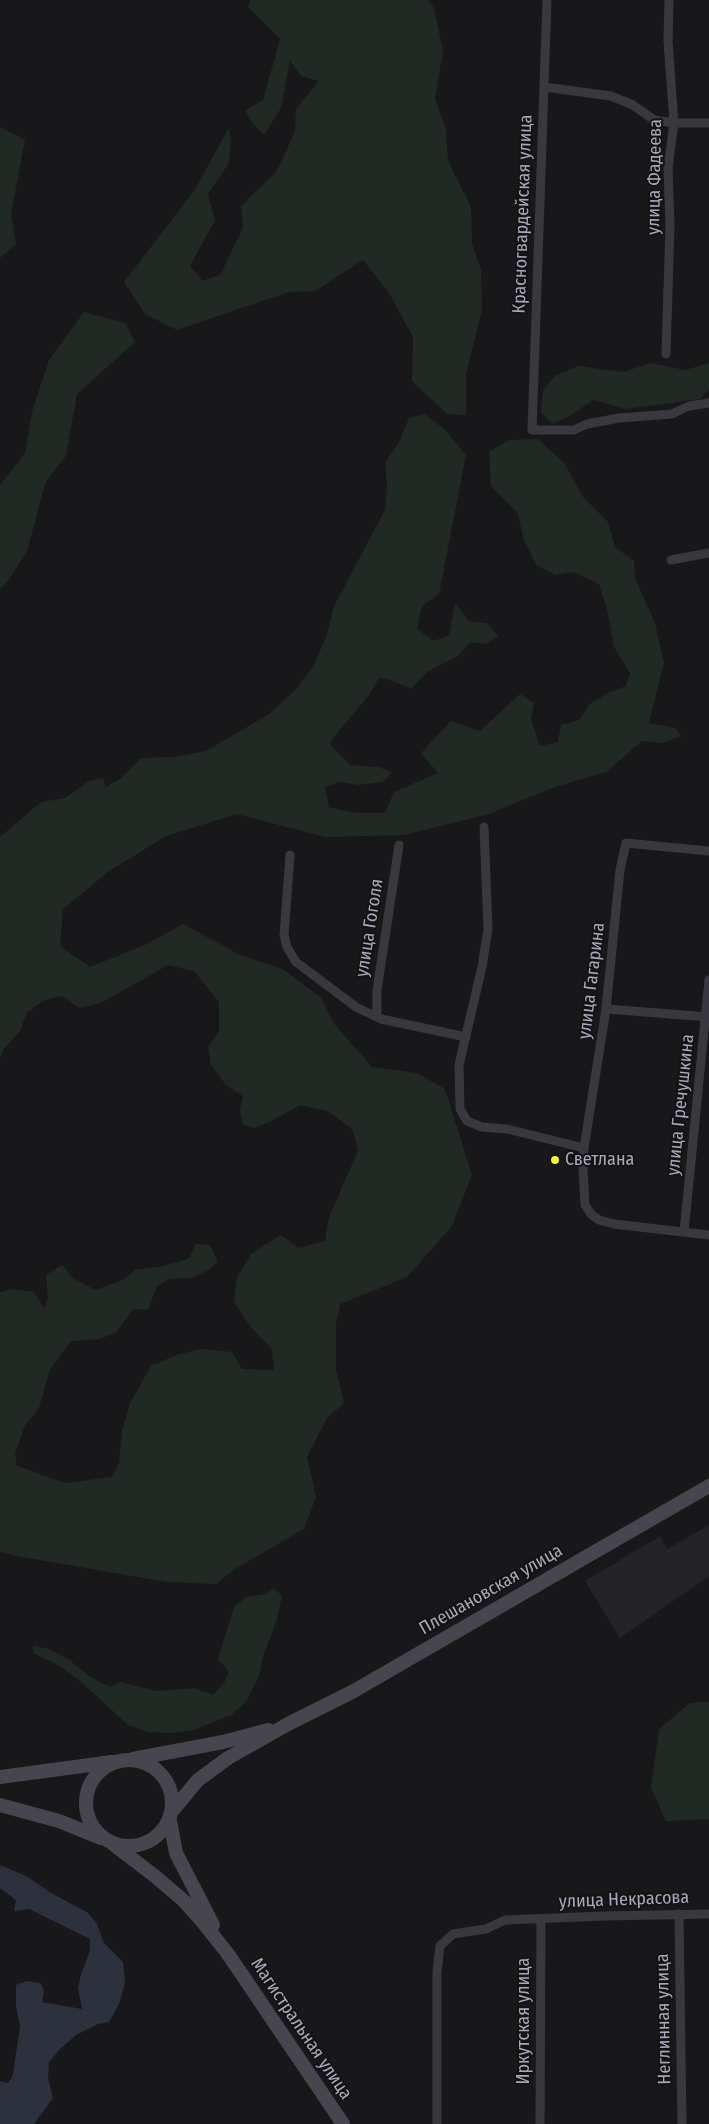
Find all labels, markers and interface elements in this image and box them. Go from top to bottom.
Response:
street label: Красногвардейская улица [509,114,537,314]
street label: улица Фадеева [643,119,667,235]
street label: улица Гоголя [352,877,388,979]
street label: улица Гагарина [574,921,610,1041]
street label: улица Гречушкина [663,1033,699,1177]
place label: Светлана [565,1149,634,1171]
marker: Светлана [549,1154,561,1166]
street label: Плешановская улица [416,1540,566,1640]
street label: улица Некрасова [559,1887,689,1913]
street label: Неглинная улица [652,1953,676,2085]
street label: Магистральная улица [246,1954,356,2104]
street label: Иркутская улица [513,1958,535,2084]

